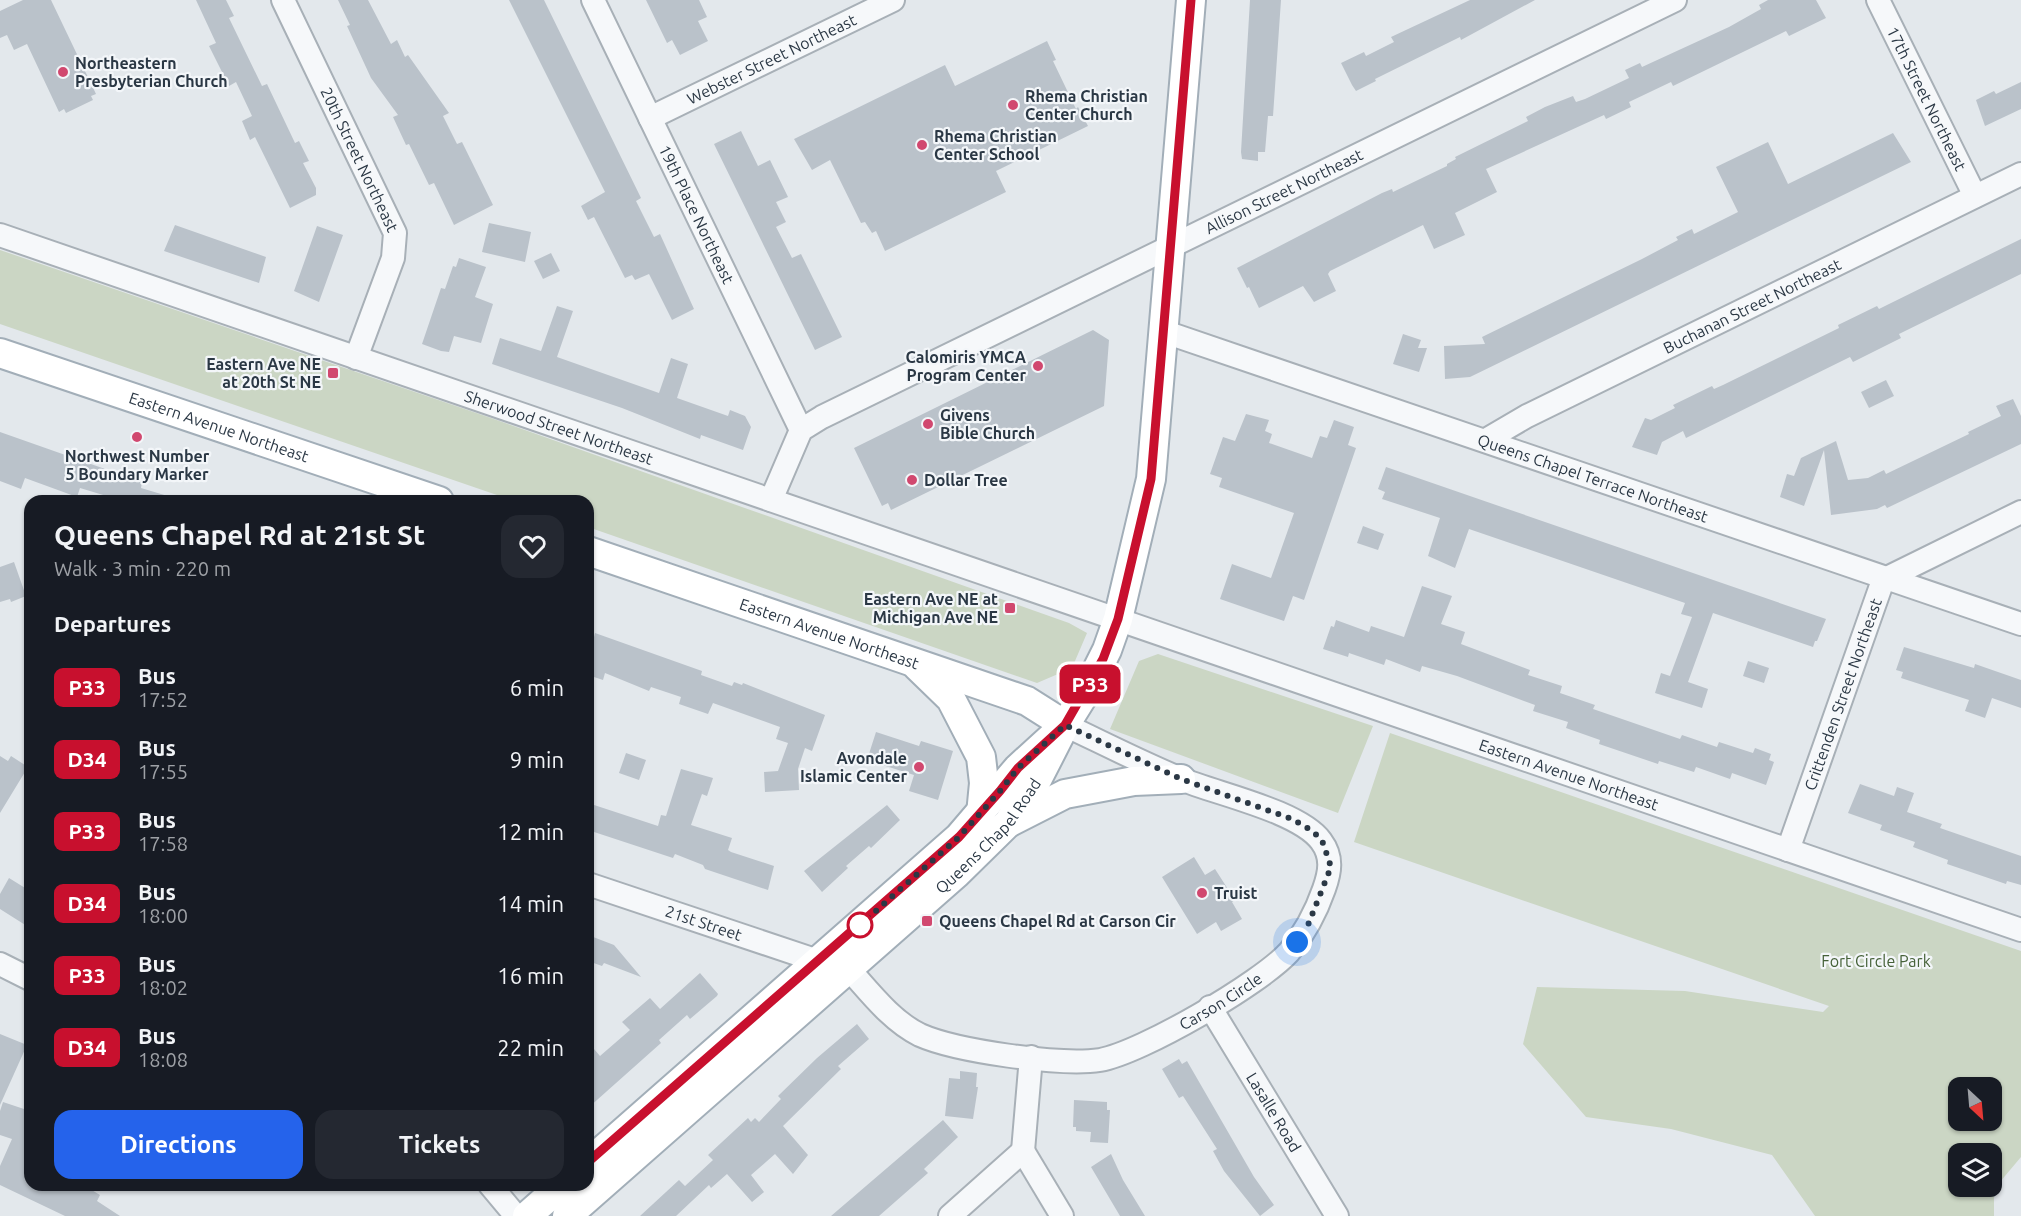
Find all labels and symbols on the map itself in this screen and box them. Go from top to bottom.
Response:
street label: Webster Street Northeast [684,10,860,108]
street label: 17th Street Northeast [1884,24,1970,174]
place label: Northeastern Presbyterian Church [75,54,228,90]
marker: Northeastern Presbyterian Church [56,65,70,79]
street label: 20th Street Northeast [317,84,402,235]
place label: Rhema Christian Center Church [1025,87,1148,123]
marker: Rhema Christian Center Church [1006,98,1020,112]
place label: Rhema Christian Center School [934,127,1057,163]
marker: Rhema Christian Center School [915,138,929,152]
street label: 19th Place Northeast [655,142,738,287]
street label: Allison Street Northeast [1202,145,1366,237]
street label: Buchanan Street Northeast [1660,254,1844,357]
place label: Calomiris YMCA Program Center [905,348,1027,384]
place label: Eastern Ave NE at 20th St NE [206,355,321,391]
marker: Calomiris YMCA Program Center [1031,359,1045,373]
marker: Eastern Ave NE at 20th St NE [326,366,340,380]
street label: Sherwood Street Northeast [462,386,656,468]
street label: Eastern Avenue Northeast [127,388,312,466]
place label: Givens Bible Church [940,406,1035,442]
marker: Givens Bible Church [921,417,935,431]
marker: Northwest Number 5 Boundary Marker [130,430,144,444]
street label: Queens Chapel Terrace Northeast [1475,430,1711,526]
place label: Northwest Number 5 Boundary Marker [65,447,210,483]
place label: Dollar Tree [924,471,1008,489]
marker: Dollar Tree [905,473,919,487]
place label: Eastern Ave NE at Michigan Ave NE [864,590,998,626]
street label: Eastern Avenue Northeast [737,594,922,673]
street label: Crittenden Street Northeast [1801,595,1885,793]
marker: Eastern Ave NE at Michigan Ave NE [1003,601,1017,615]
line badge: P33 [1056,664,1124,704]
street label: Eastern Avenue Northeast [1477,735,1662,814]
place label: Avondale Islamic Center [800,749,907,785]
marker: Avondale Islamic Center [912,760,926,774]
street label: Queens Chapel Road [932,775,1044,897]
place label: Truist [1214,884,1258,902]
marker: Truist [1195,886,1209,900]
street label: 21st Street [663,902,745,944]
unlabelled marker [847,912,873,938]
place label: Queens Chapel Rd at Carson Cir [939,912,1176,930]
marker: Queens Chapel Rd at Carson Cir [920,914,934,928]
your location [1282,927,1312,957]
park label: Fort Circle Park [1821,952,1931,970]
street label: Carson Circle [1176,969,1265,1033]
street label: Lasalle Road [1243,1069,1305,1155]
north arrow [1948,1077,2002,1131]

